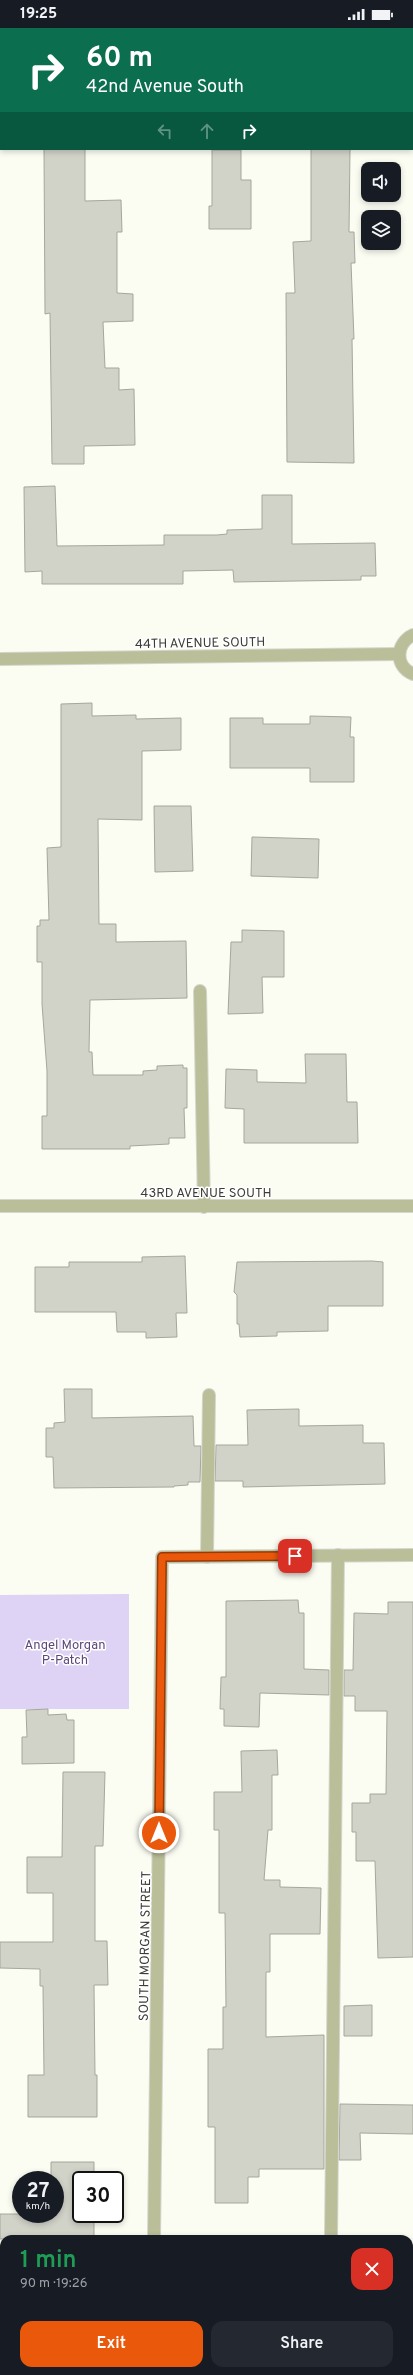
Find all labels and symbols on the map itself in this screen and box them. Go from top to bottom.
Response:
street label: 44TH AVENUE SOUTH [135,635,265,653]
street label: 43RD AVENUE SOUTH [140,1186,272,1202]
pin [278,1539,312,1573]
park label: Angel Morgan P-Patch [24,1638,106,1669]
position arrow [138,1812,180,1854]
street label: SOUTH MORGAN STREET [137,1871,155,2021]
speed limit sign: 30 [72,2171,124,2223]

